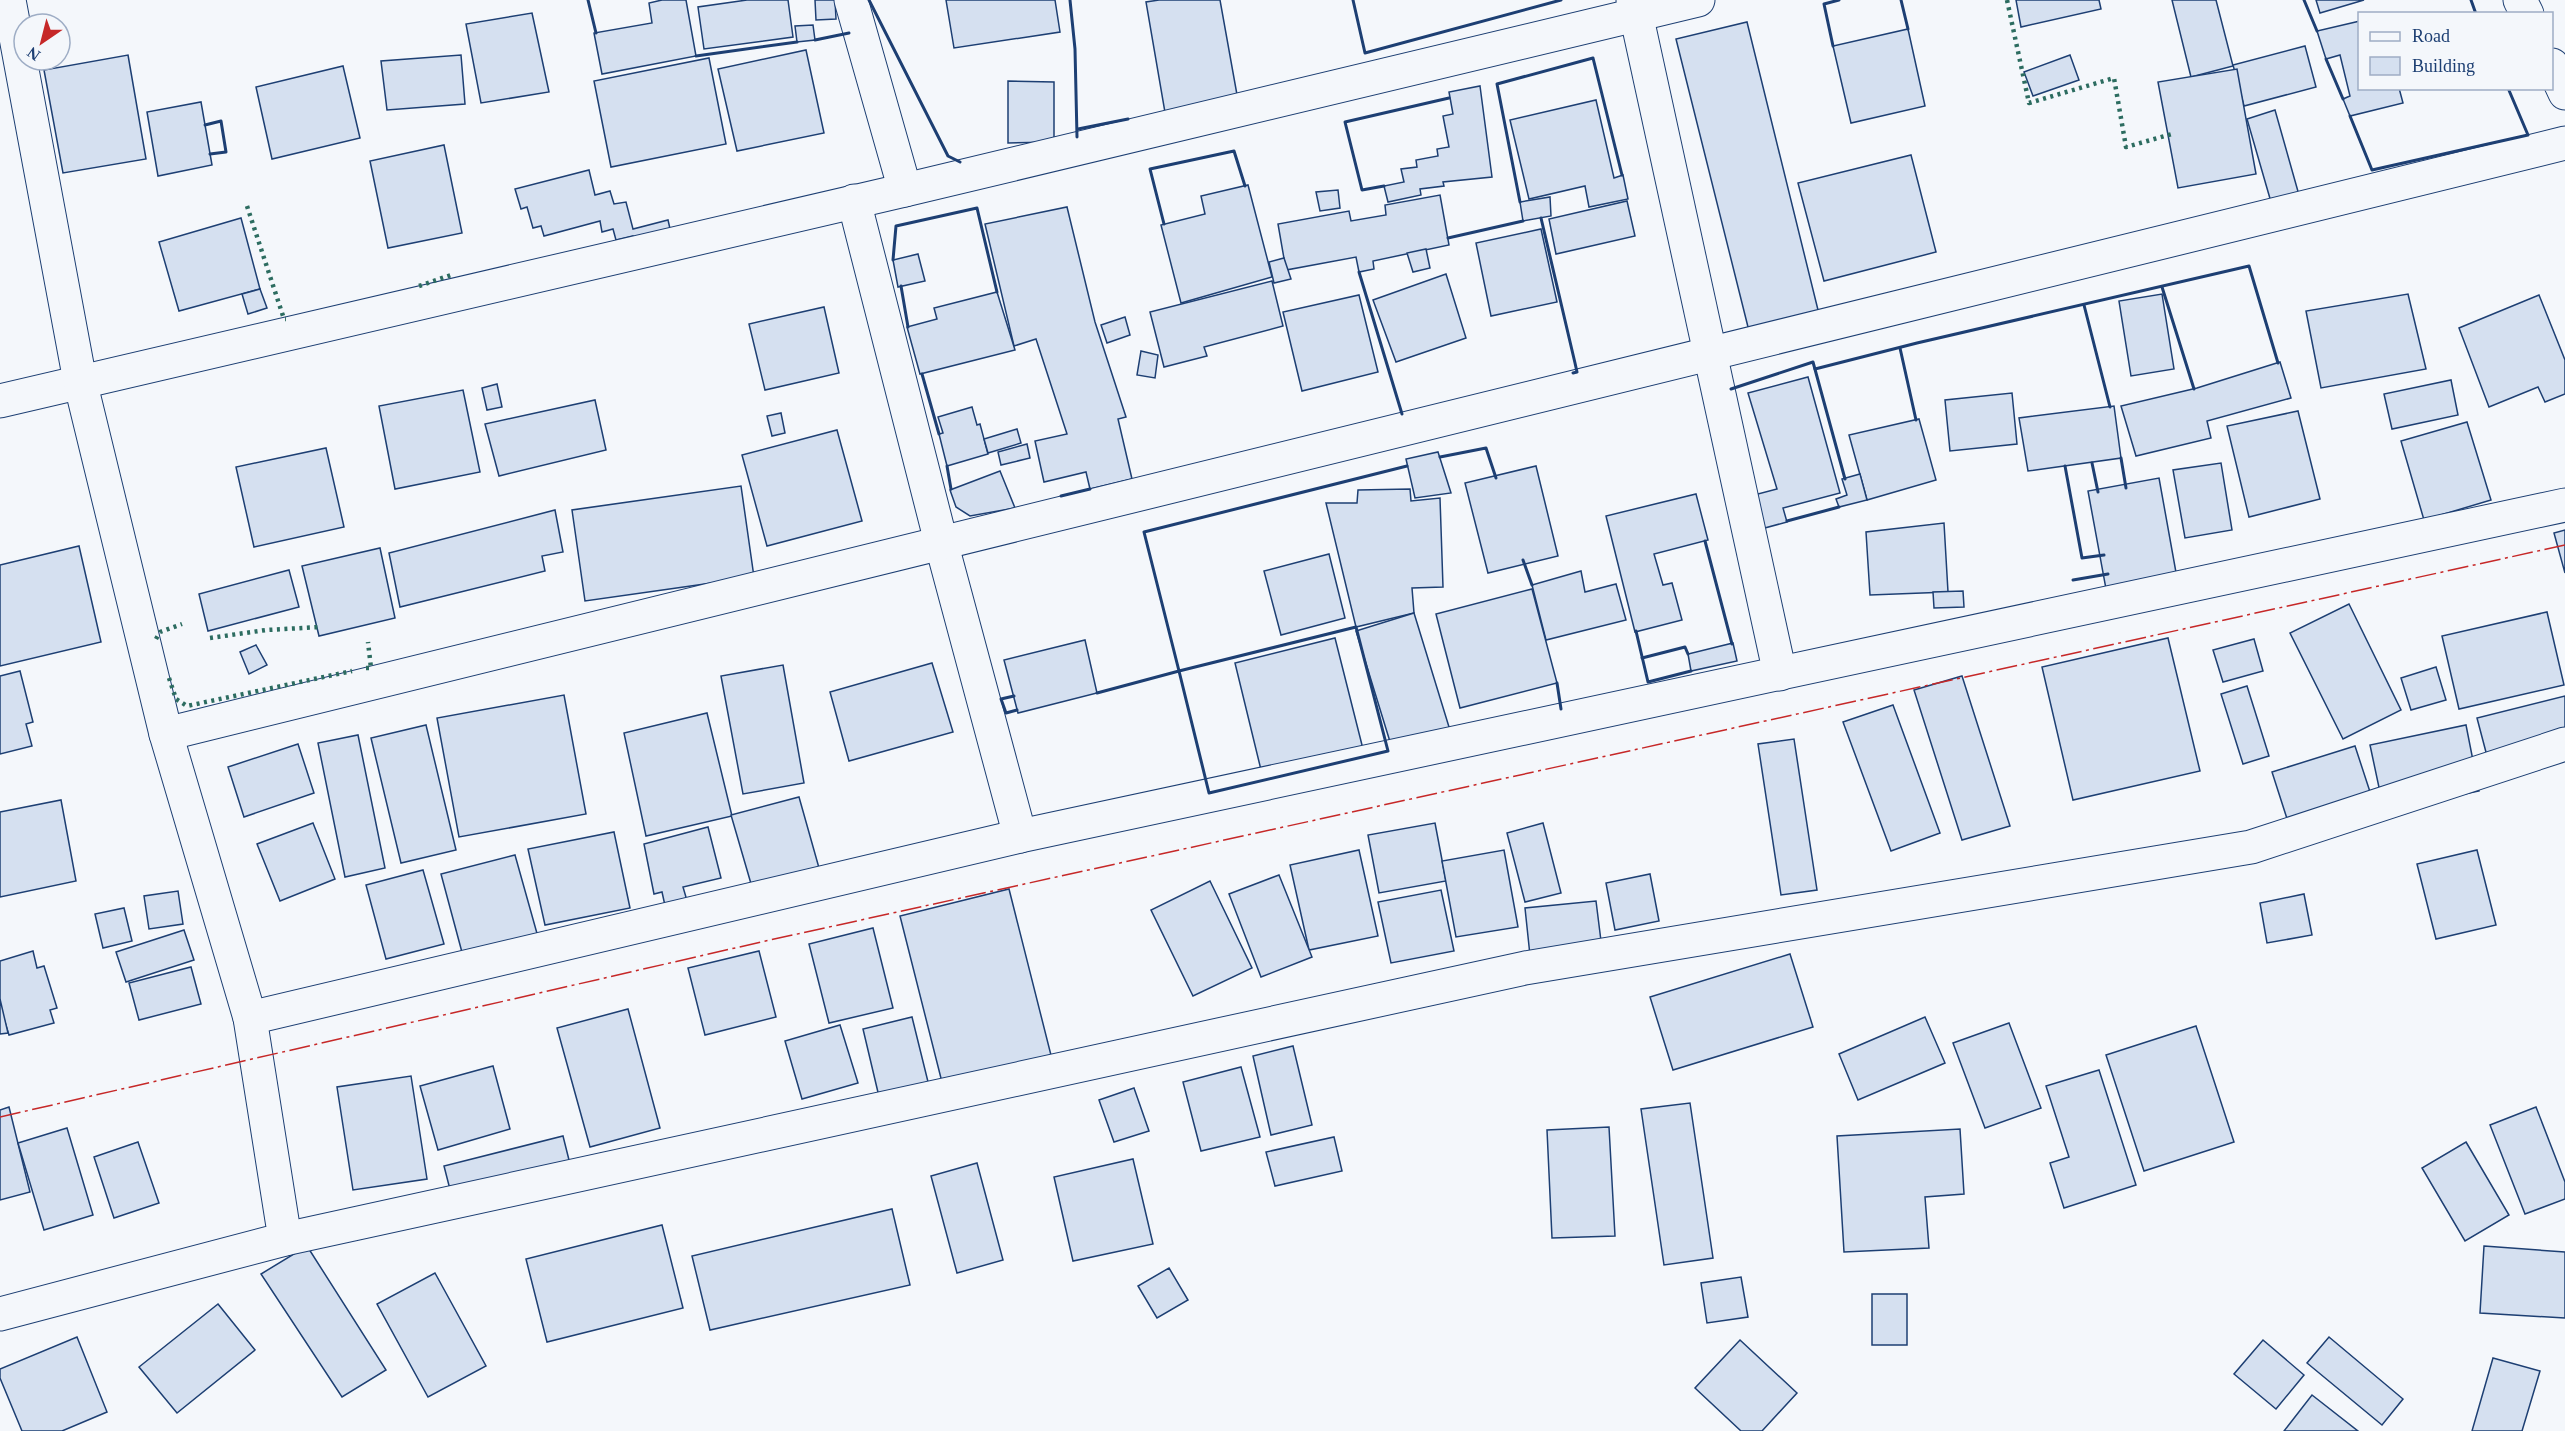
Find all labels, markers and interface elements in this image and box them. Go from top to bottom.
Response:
north arrow [12,12,72,72]
legend [2358,12,2553,90]
text: Road [2412,26,2450,46]
text: N [24,43,43,64]
text: Building [2412,56,2475,76]

